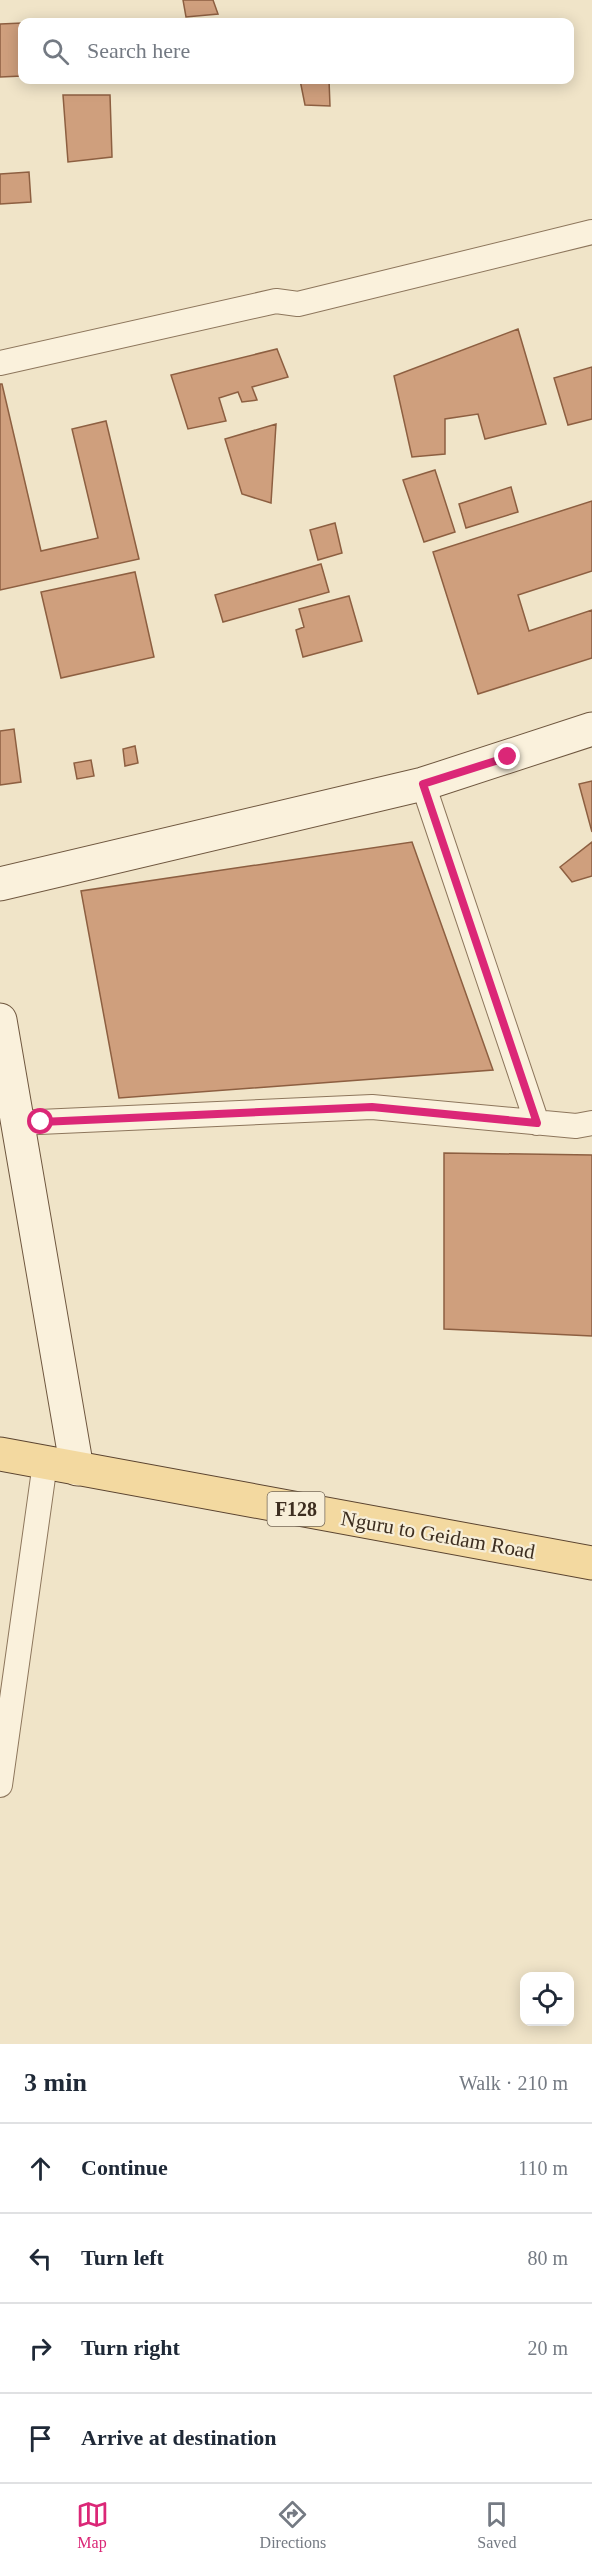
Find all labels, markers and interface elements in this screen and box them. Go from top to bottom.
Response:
search box [18,18,574,84]
icon: search [39,35,72,68]
text: Search here [87,38,190,63]
route end [494,743,520,769]
route start [27,1108,53,1134]
road number: F128 [268,1492,324,1526]
street label: Nguru to Geidam Road [339,1506,537,1564]
map controls [520,1972,574,2026]
button: locate [520,1972,574,2026]
text: 3 min [24,2068,87,2097]
text: Walk · 210 m [459,2072,568,2094]
icon: ahead [24,2152,57,2185]
text: Continue [81,2155,168,2180]
text: 110 m [518,2157,568,2179]
icon: left [24,2242,57,2275]
text: Turn left [81,2245,164,2270]
text: 80 m [527,2247,568,2269]
icon: right [24,2332,57,2365]
text: Turn right [81,2335,180,2360]
text: 20 m [527,2337,568,2359]
icon: arrive [24,2422,57,2455]
text: Arrive at destination [81,2425,277,2450]
tab: Map [76,2498,109,2552]
tab: Directions [260,2498,326,2552]
tab: Saved [477,2498,516,2552]

